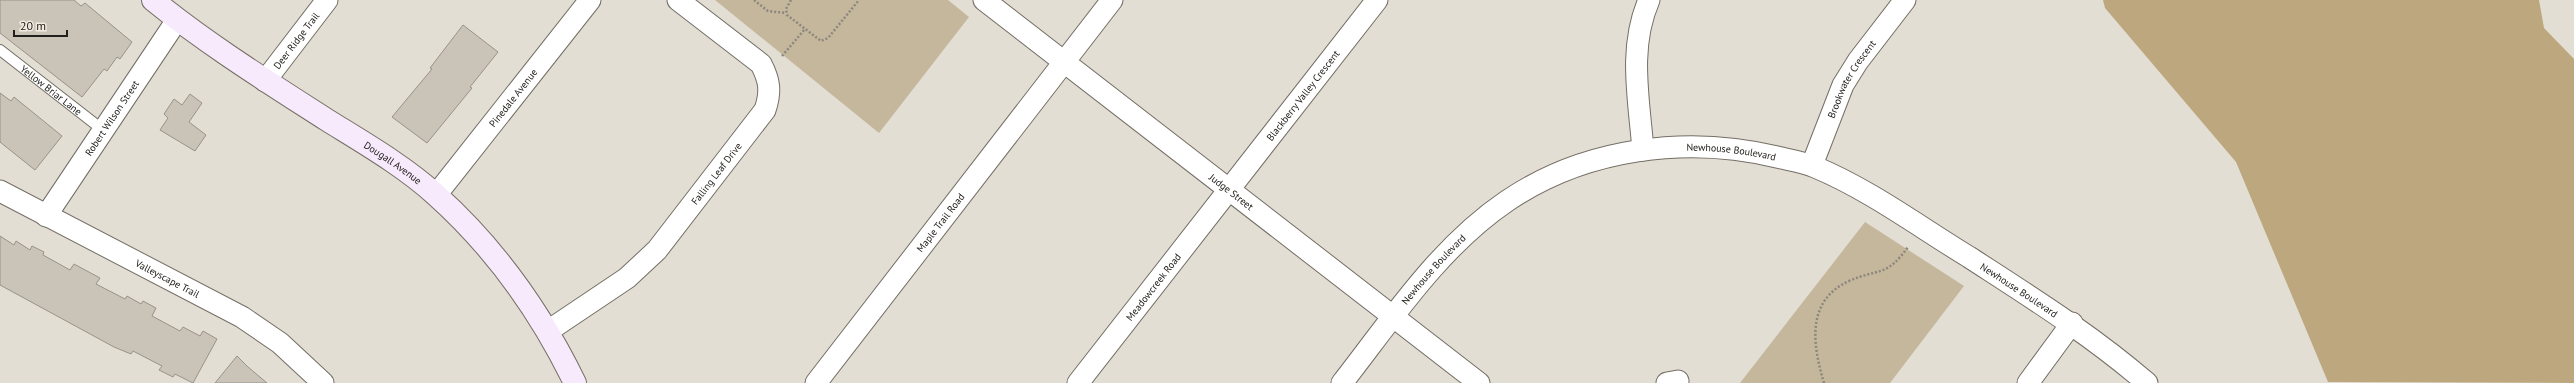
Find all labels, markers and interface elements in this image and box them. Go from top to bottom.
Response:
street label: Deer Ridge Trail [271,10,322,72]
scale bar [14,12,67,38]
text: 20 m [20,18,46,33]
street label: Brookwater Crescent [1825,37,1879,120]
street label: Blackberry Valley Crescent [1264,47,1343,144]
street label: Yellow Briar Lane [18,62,84,118]
street label: Pinedale Avenue [486,66,540,130]
street label: Robert Wilson Street [82,77,142,158]
street label: Dougall Avenue [361,138,424,187]
street label: Falling Leaf Drive [688,140,745,207]
street label: Newhouse Boulevard [1686,141,1777,164]
street label: Judge Street [1206,170,1256,213]
street label: Maple Trail Road [914,191,967,255]
street label: Newhouse Boulevard [1399,232,1469,307]
street label: Meadowcreek Road [1123,251,1184,324]
street label: Valleyscape Trail [132,256,202,301]
street label: Newhouse Boulevard [1978,260,2060,320]

